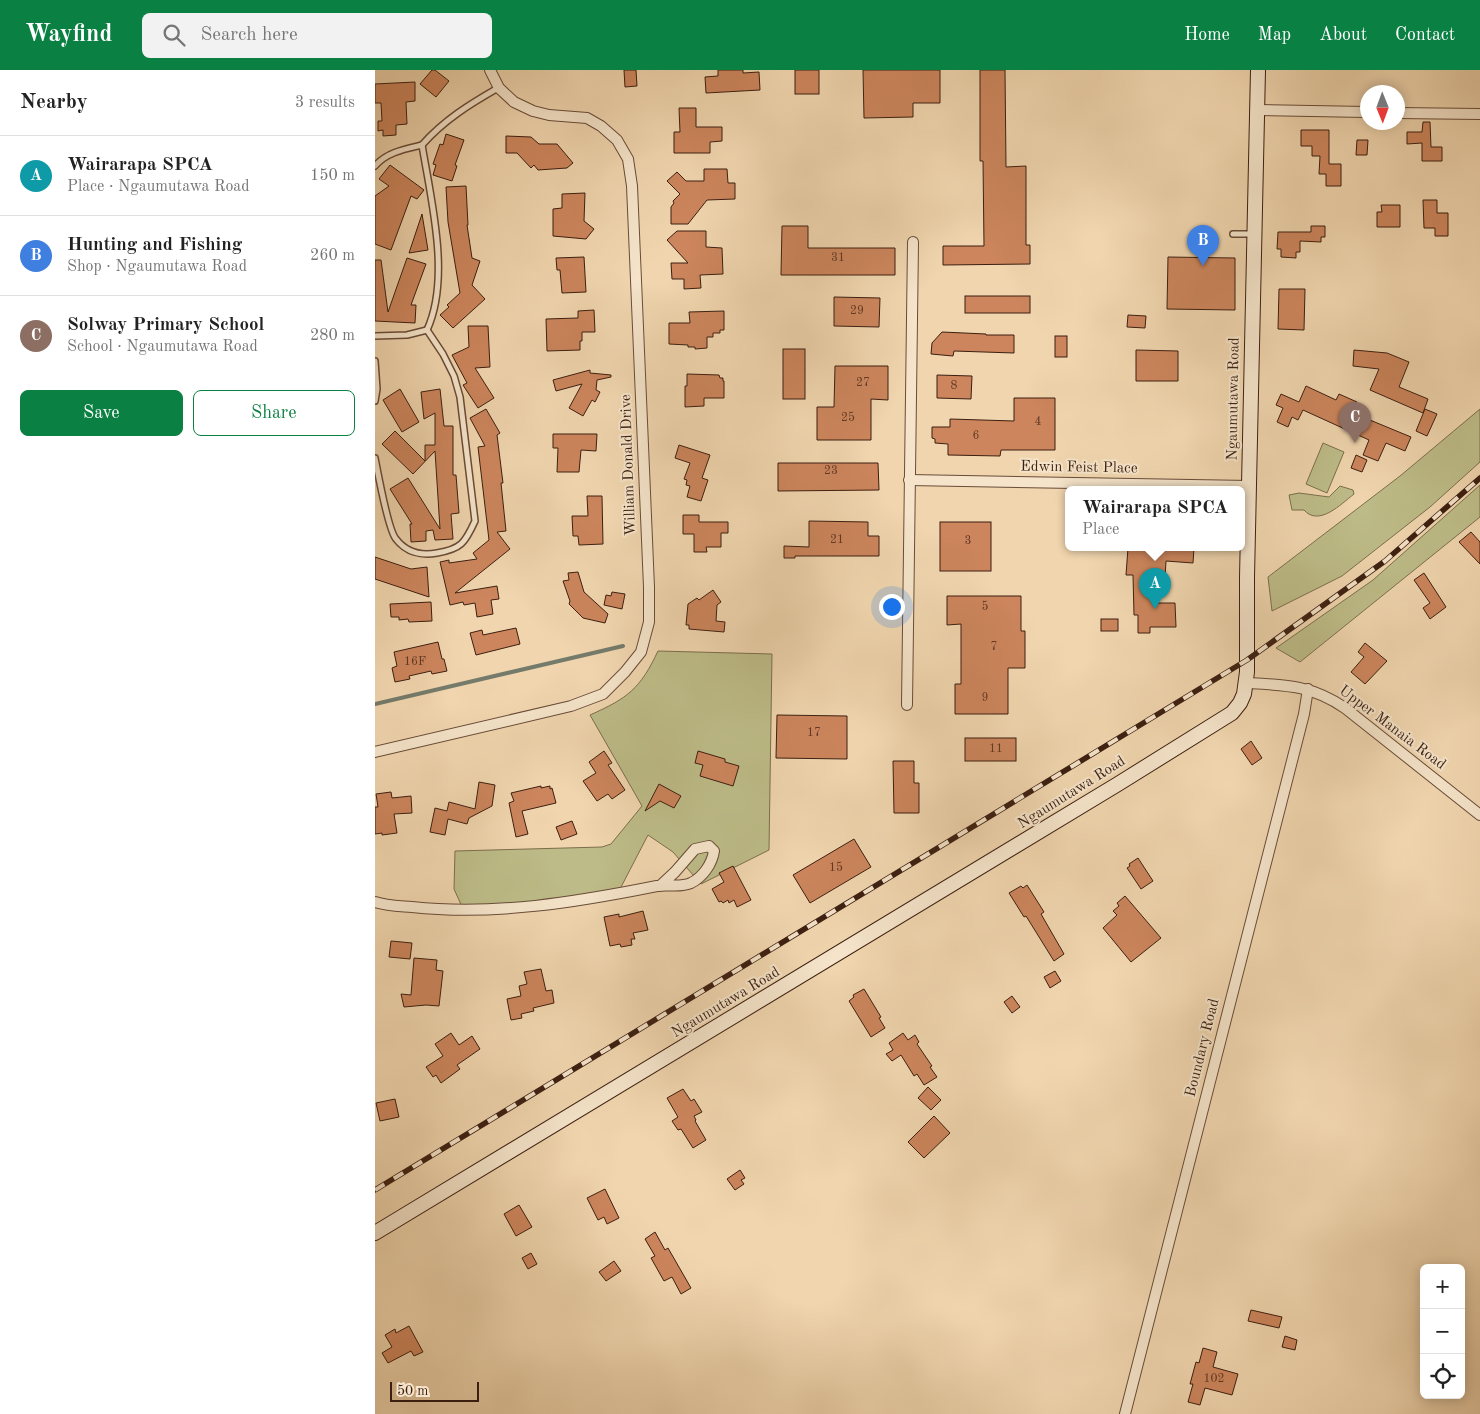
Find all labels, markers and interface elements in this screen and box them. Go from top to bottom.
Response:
search box [142,13,492,58]
icon: search [160,21,188,49]
text: Wayfind [25,23,112,47]
text: Search here [200,26,298,45]
text: Home [1184,26,1230,44]
text: Map [1258,26,1291,44]
text: About [1319,26,1367,44]
text: Contact [1395,26,1455,44]
north arrow [1360,85,1405,130]
text: Nearby [20,92,88,113]
text: 3 results [295,95,355,111]
text: Wairarapa SPCA [67,156,213,175]
text: A [30,168,42,184]
text: 150 m [310,168,355,184]
text: Place · Ngaumutawa Road [67,179,250,195]
pin: B [1187,225,1219,266]
text: Hunting and Fishing [67,236,242,255]
text: B [30,248,42,264]
text: 260 m [310,248,355,264]
house number: 31 [831,252,845,264]
text: Shop · Ngaumutawa Road [67,259,247,275]
house number: 29 [850,305,864,317]
text: Solway Primary School [67,316,264,335]
text: C [31,328,41,344]
text: 280 m [310,328,355,344]
street label: Ngaumutawa Road [1225,337,1243,461]
text: School · Ngaumutawa Road [67,339,258,355]
house number: 27 [856,377,870,389]
house number: 8 [951,380,958,392]
button: Save [20,390,183,436]
button: Share [193,390,355,436]
street label: William Donald Drive [619,394,639,536]
pin: C [1339,402,1371,443]
house number: 25 [841,411,855,424]
house number: 4 [1035,416,1042,428]
house number: 6 [973,430,980,442]
street label: Edwin Feist Place [1020,459,1138,477]
house number: 23 [824,465,838,477]
popup [1065,486,1245,551]
text: Wairarapa SPCA [1082,499,1228,518]
text: Place [1082,522,1119,538]
house number: 21 [830,534,844,546]
house number: 3 [965,535,971,547]
pin: A [1139,568,1171,609]
your location [879,594,905,620]
house number: 5 [982,600,989,613]
house number: 7 [991,641,997,653]
house number: 16F [404,656,426,668]
street label: Upper Manaia Road [1336,683,1448,773]
house number: 9 [982,692,988,704]
house number: 17 [807,727,821,739]
house number: 11 [989,743,1003,755]
street label: Ngaumutawa Road [1016,754,1128,832]
house number: 15 [829,861,843,874]
street label: Ngaumutawa Road [669,965,783,1041]
street label: Boundary Road [1184,997,1223,1099]
map controls [1420,1264,1465,1399]
button: + [1420,1264,1465,1309]
button: − [1420,1309,1465,1354]
button: locate [1420,1354,1465,1399]
house number: 102 [1204,1373,1224,1385]
scale bar [390,1379,479,1402]
text: 50 m [397,1384,428,1398]

